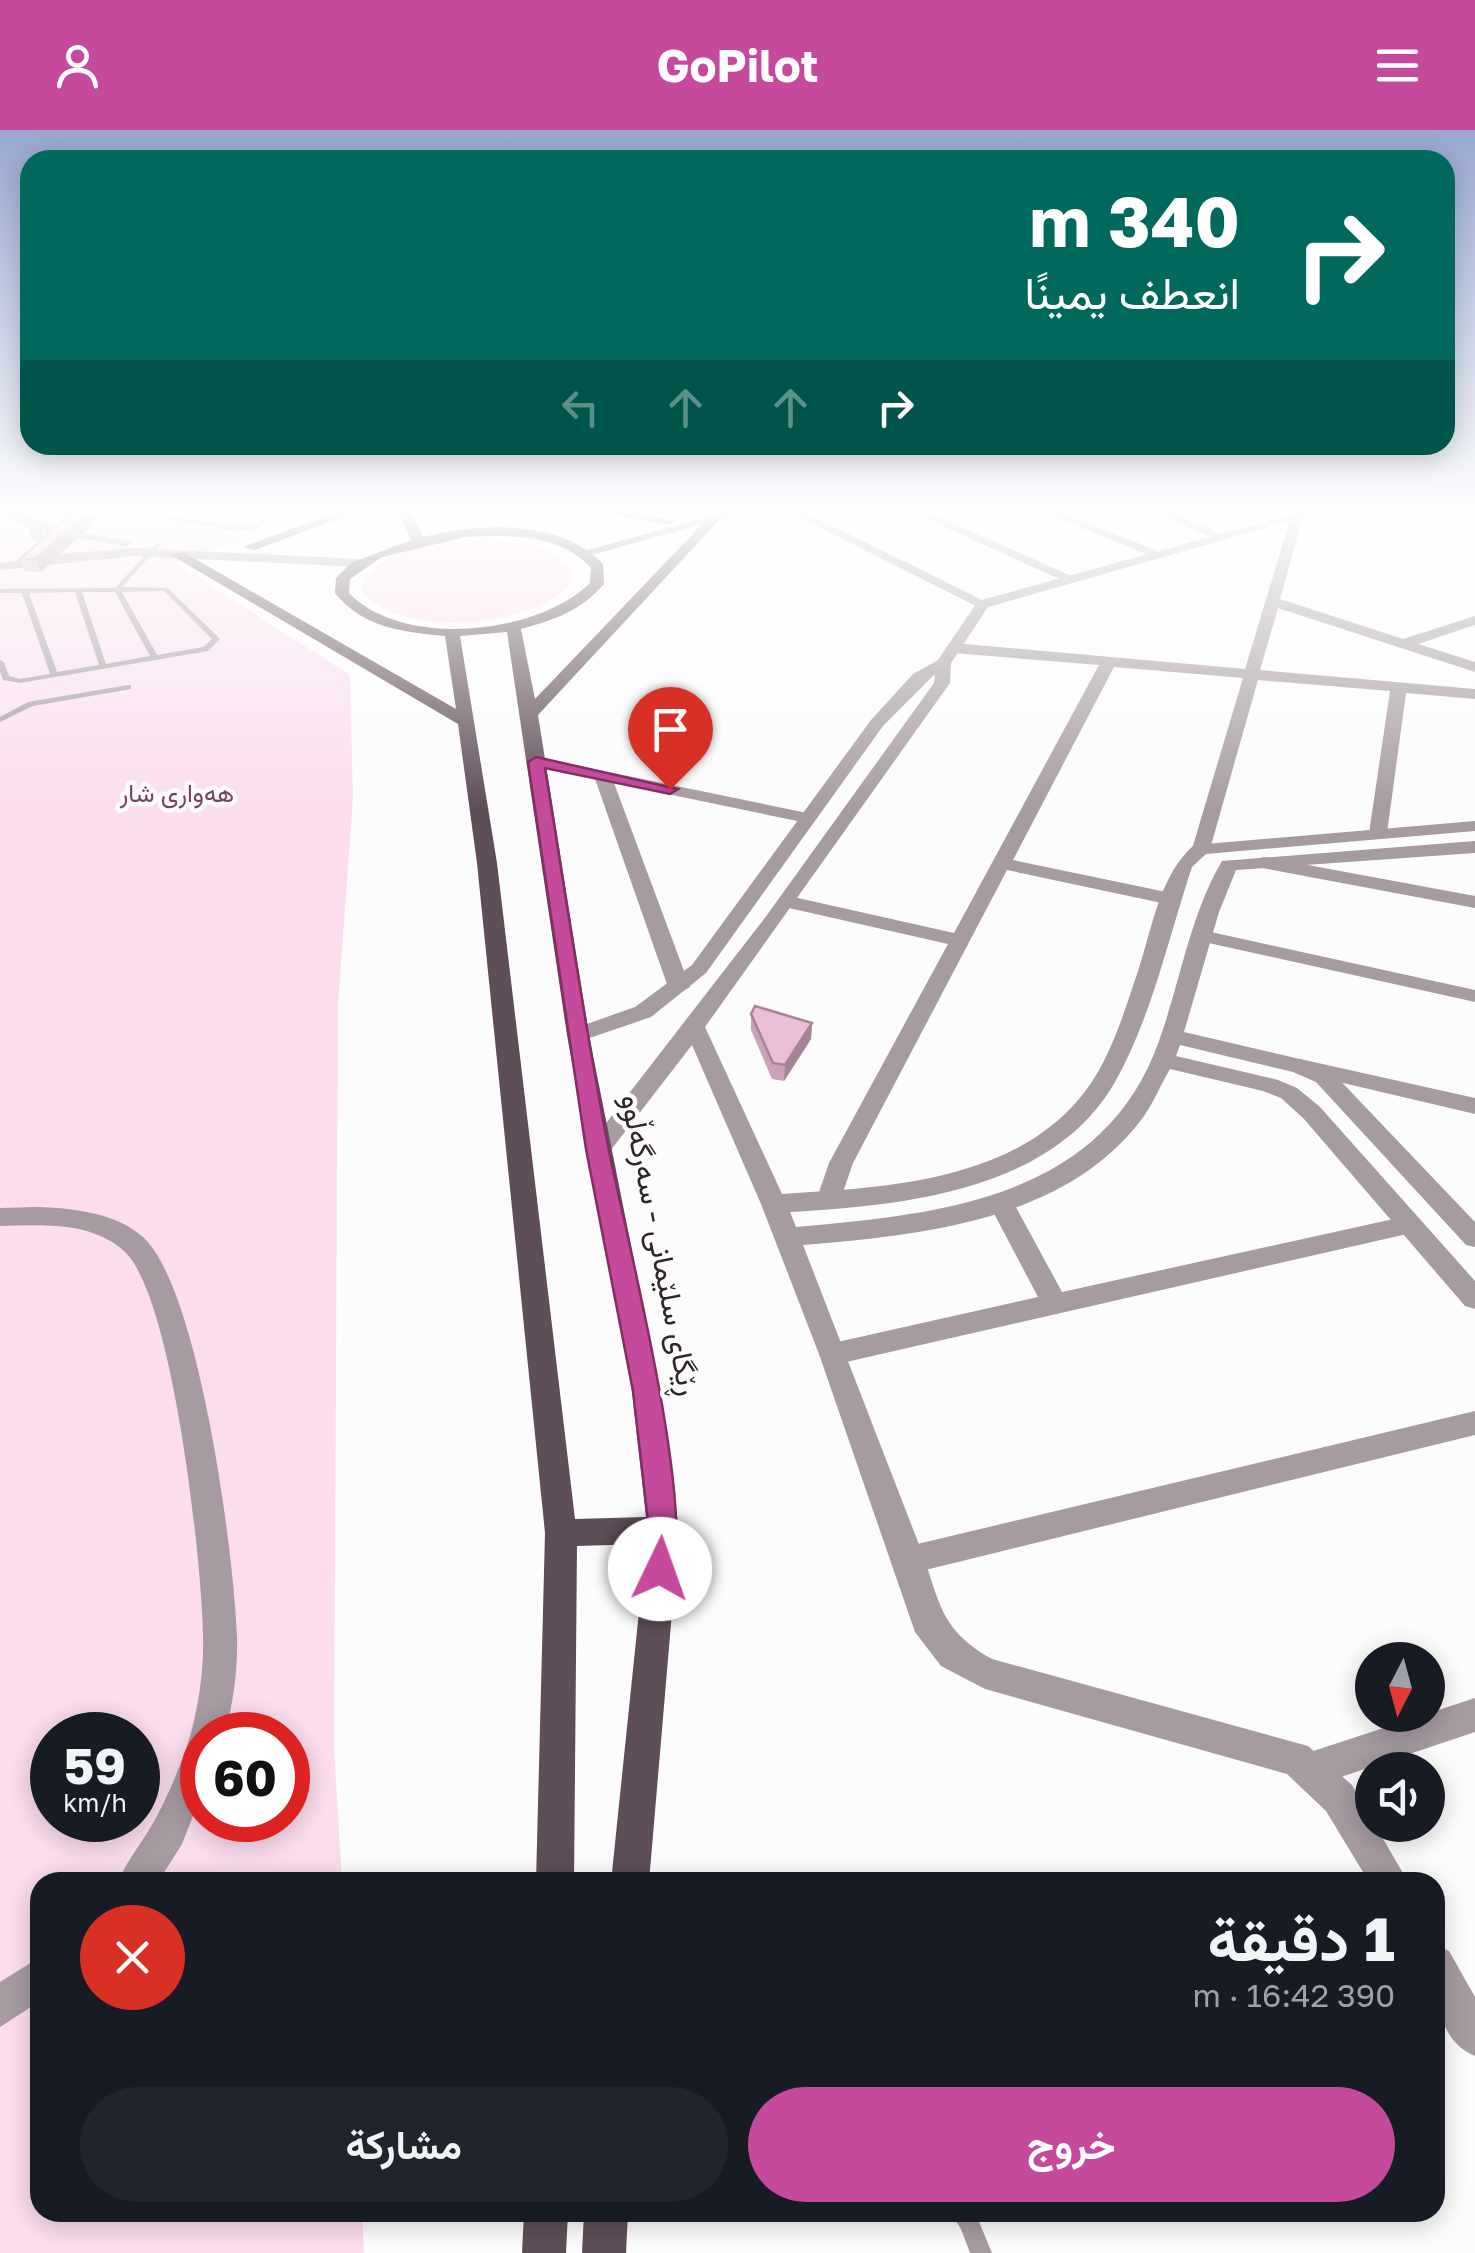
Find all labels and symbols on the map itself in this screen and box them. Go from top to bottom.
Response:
pin [628,687,713,790]
park label: هەواری شار [119,777,234,809]
street label: ڕێگای سلێمانی - سەرگەڵوو [607,1091,708,1400]
position arrow [608,1517,712,1621]
north arrow [1355,1642,1445,1732]
speed limit sign: 60 [180,1712,310,1842]

